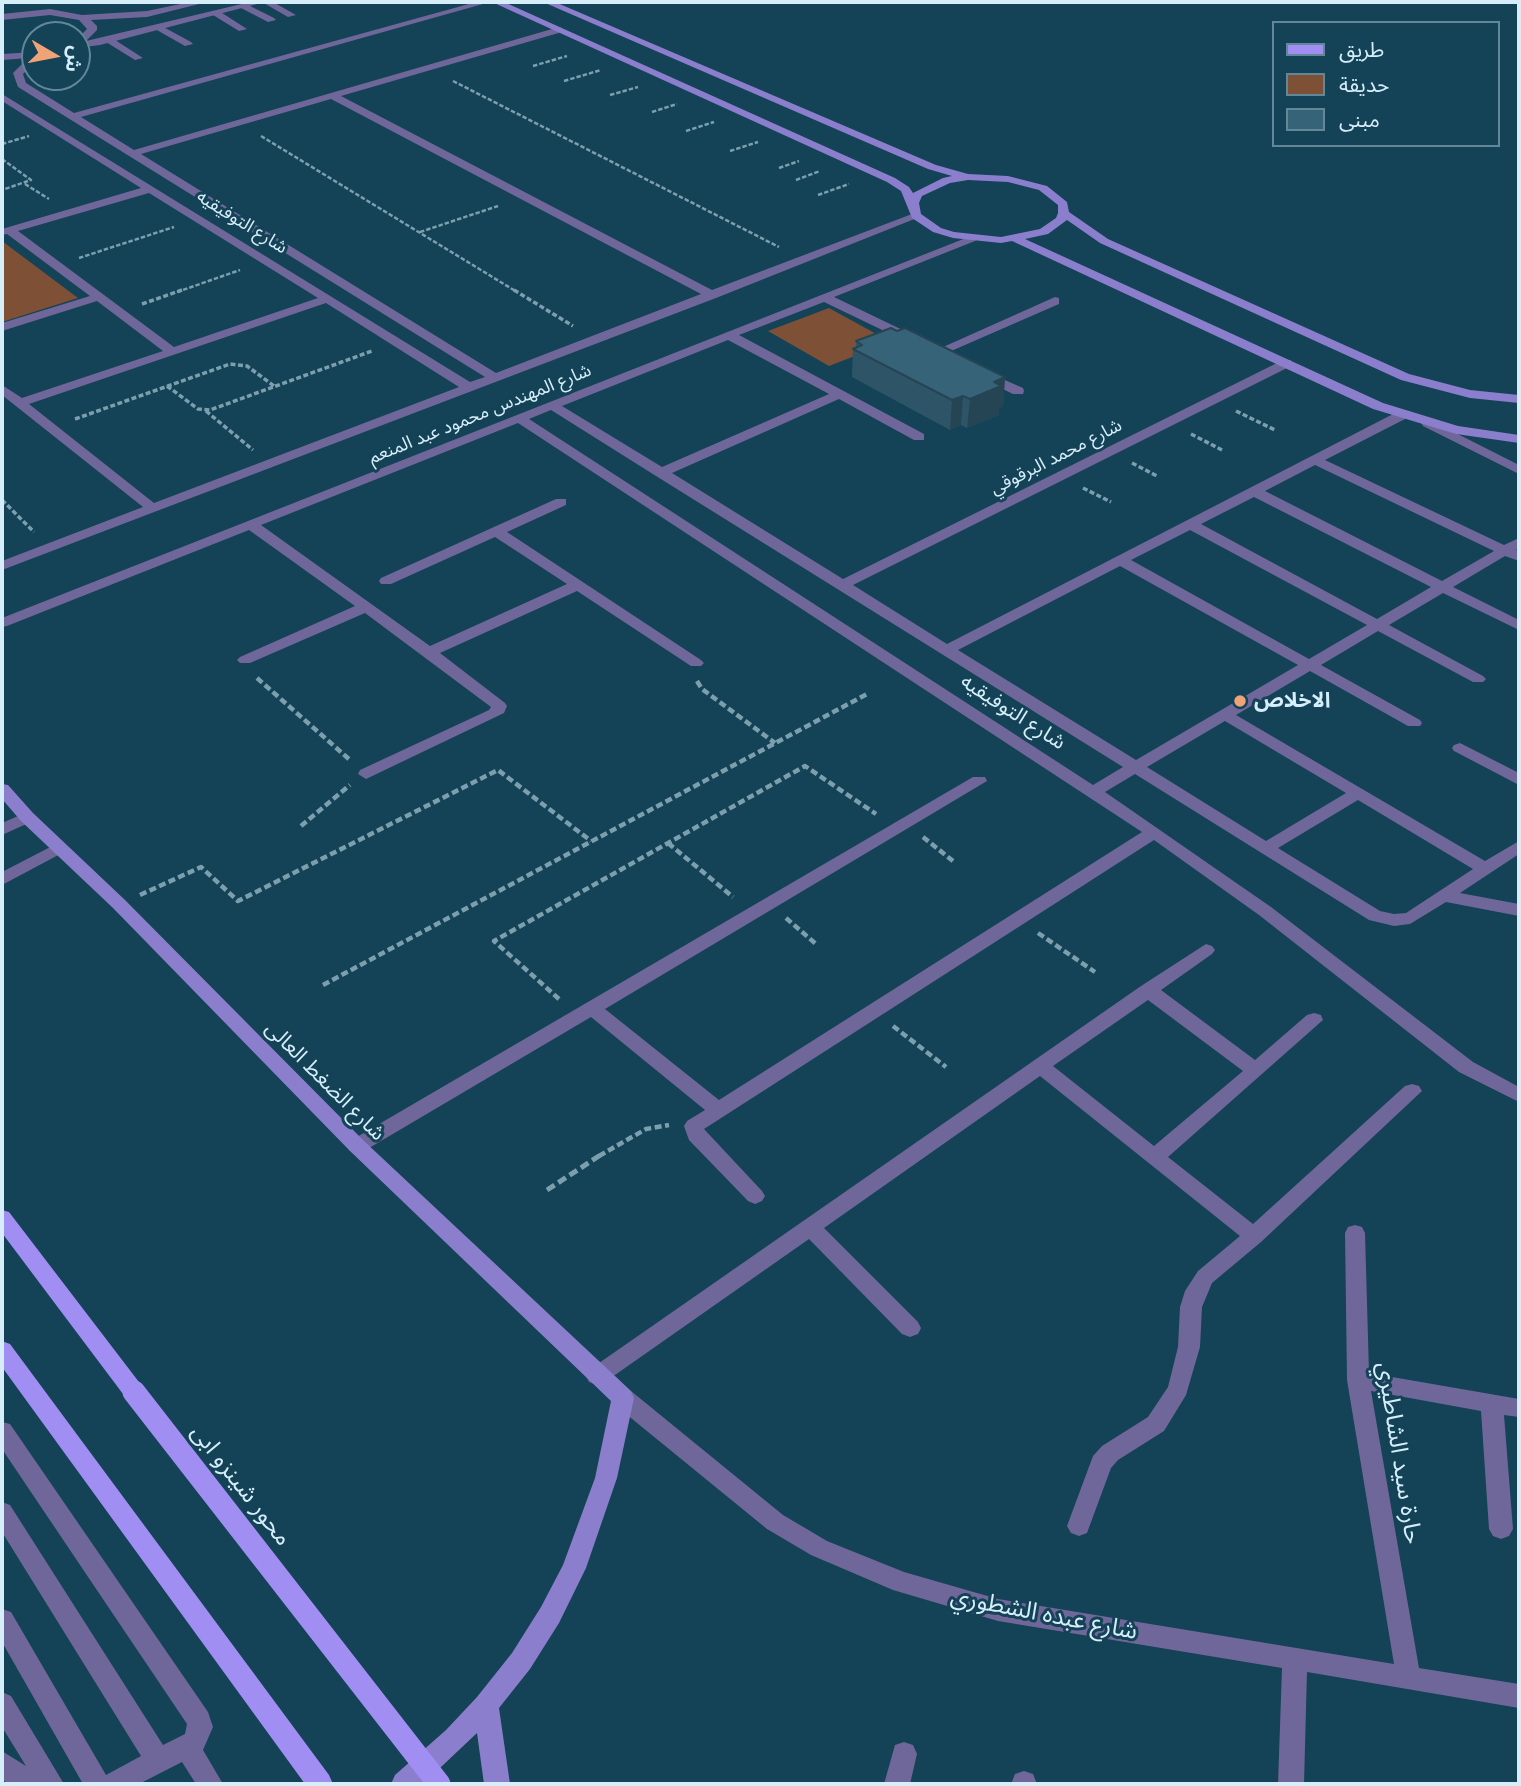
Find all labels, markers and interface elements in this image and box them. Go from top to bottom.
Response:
north arrow [21,21,91,91]
legend [1272,21,1500,147]
text: طريق [1339,36,1384,62]
text: ش [61,44,89,74]
text: حديقة [1339,71,1389,97]
text: مبنى [1339,106,1380,132]
street label: شارع التوفيقيه [193,186,291,258]
street label: شارع المهندس محمود عبد المنعم [366,359,594,469]
street label: شارع محمد البرقوقي [987,414,1125,500]
street label: شارع التوفيقيه [956,669,1070,755]
place label: الاخلاص [1254,688,1330,714]
marker: الاخلاص [1232,693,1248,709]
street label: شارع الضغط العالى [260,1016,390,1146]
street label: حارة سيد الشاطيري [1370,1360,1428,1546]
street label: محور شينزو ابى [185,1418,297,1552]
street label: شارع عبده الشطوري [948,1582,1140,1646]

